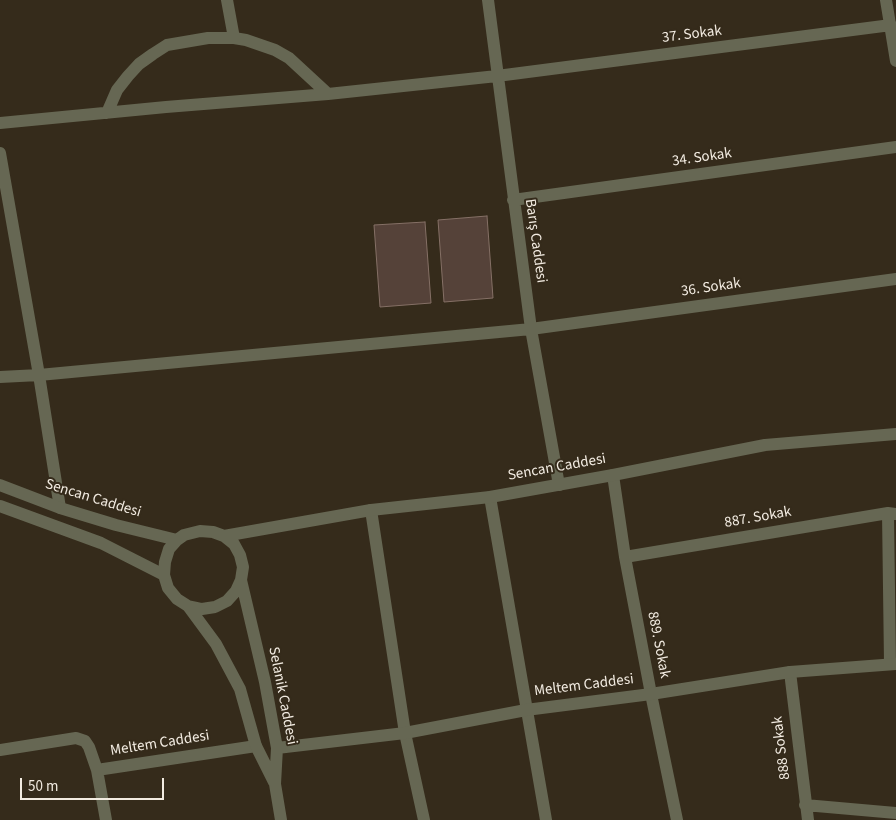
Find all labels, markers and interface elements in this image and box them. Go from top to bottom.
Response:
street label: 37. Sokak [661,22,723,48]
street label: 34. Sokak [671,145,733,171]
street label: Barış Caddesi [520,198,550,284]
street label: 36. Sokak [680,275,742,301]
street label: Sencan Caddesi [507,451,607,485]
street label: Sencan Caddesi [43,476,143,522]
street label: 887. Sokak [723,503,793,533]
street label: 889. Sokak [643,610,673,680]
street label: Selanik Caddesi [264,646,300,746]
street label: Meltem Caddesi [533,671,635,701]
street label: 888 Sokak [769,715,795,781]
street label: Meltem Caddesi [109,727,211,761]
scale bar [22,768,166,800]
text: 50 m [28,776,58,797]

